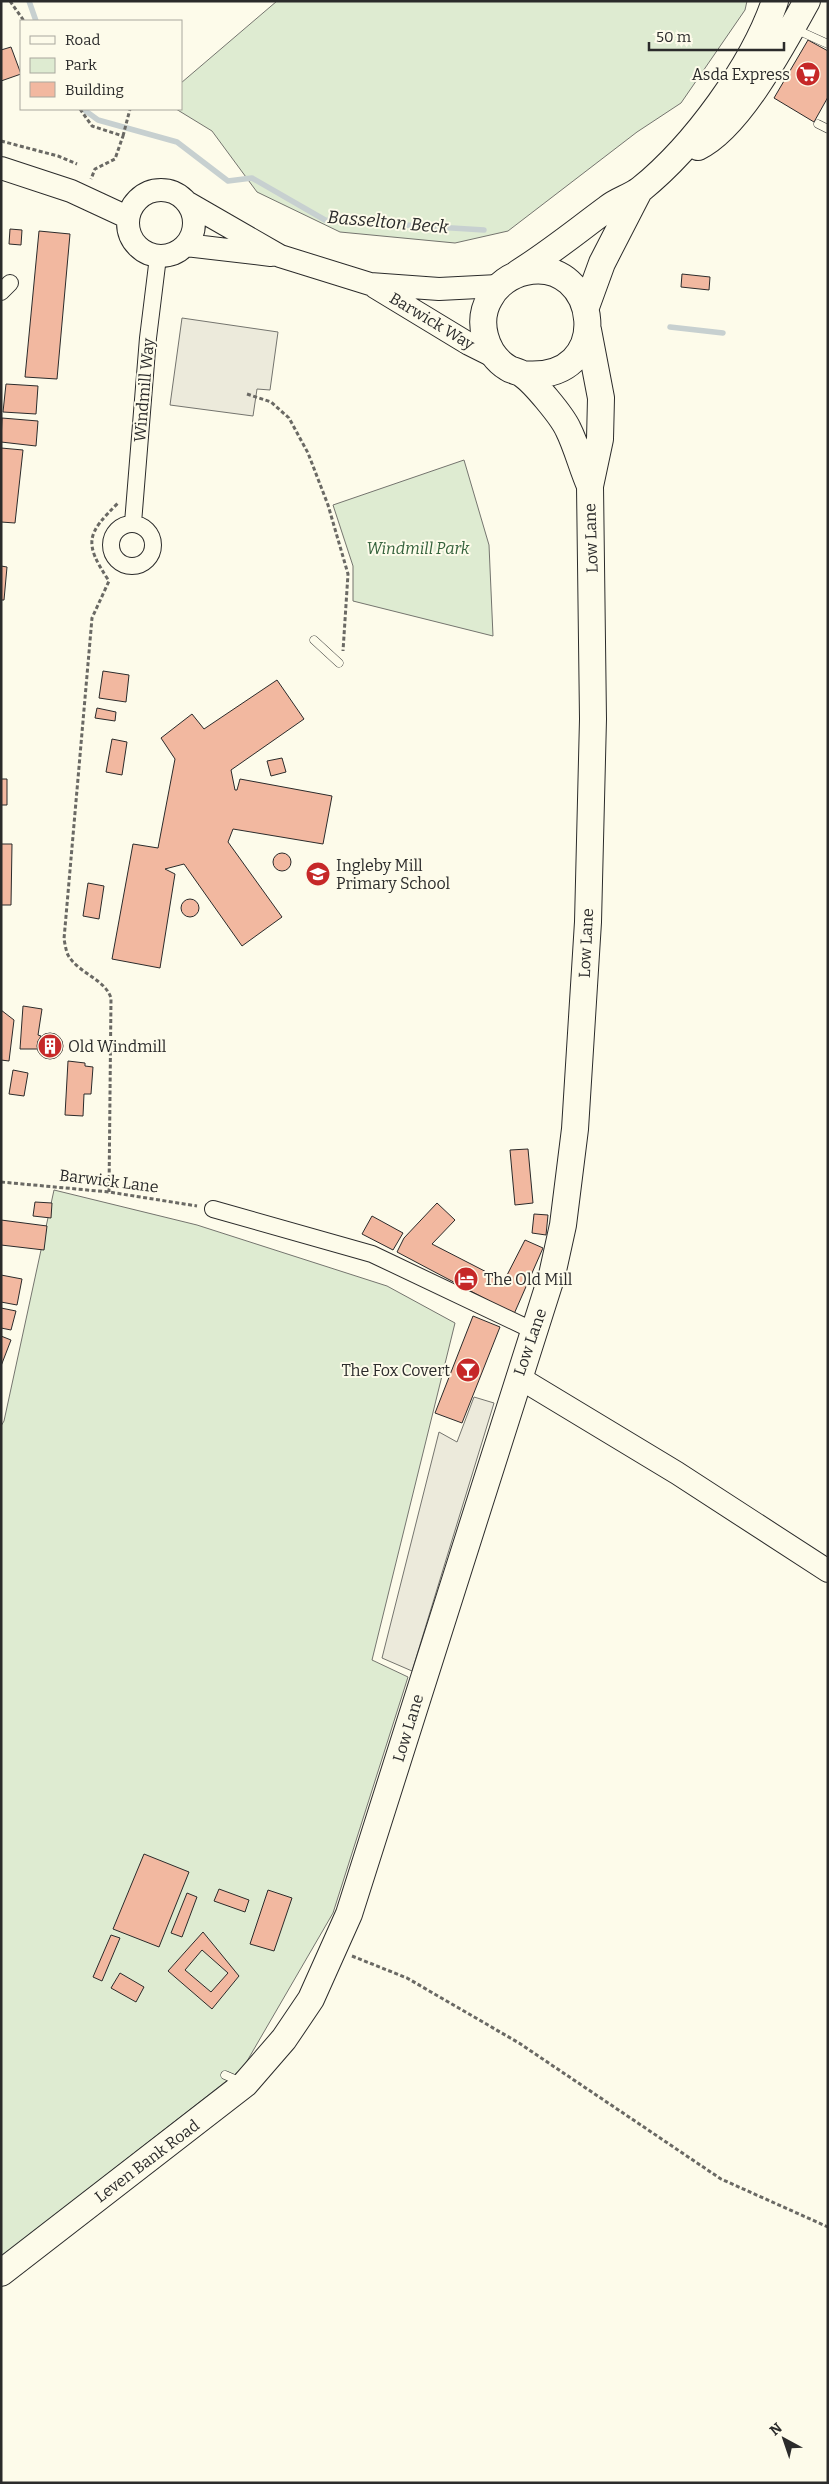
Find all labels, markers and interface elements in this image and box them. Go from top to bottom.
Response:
legend [20,20,182,110]
scale bar [649,20,784,52]
text: 50 m [656,28,692,46]
text: Road [65,31,100,49]
text: Park [65,56,97,74]
supermarket icon: Asda Express [795,61,821,87]
place label: Asda Express [692,65,790,84]
text: Building [65,81,124,99]
water label: Basselton Beck [327,206,450,238]
street label: Barwick Way [386,288,478,354]
street label: Windmill Way [130,337,158,443]
street label: Low Lane [580,503,602,573]
park label: Windmill Park [366,539,470,558]
place label: Ingleby Mill Primary School [336,856,451,893]
school or university icon: Ingleby Mill Primary School [305,861,331,887]
street label: Low Lane [575,908,597,978]
building icon: Old Windmill [37,1033,63,1059]
place label: Old Windmill [68,1037,167,1056]
street label: Barwick Lane [58,1165,160,1197]
hotel icon: The Old Mill [453,1266,479,1292]
place label: The Old Mill [484,1270,573,1289]
street label: Low Lane [510,1306,550,1378]
bar icon: The Fox Covert [455,1357,481,1383]
place label: The Fox Covert [341,1361,450,1380]
street label: Low Lane [389,1692,427,1764]
street label: Leven Bank Road [91,2115,203,2207]
north arrow [759,2414,809,2464]
text: N [766,2419,786,2439]

